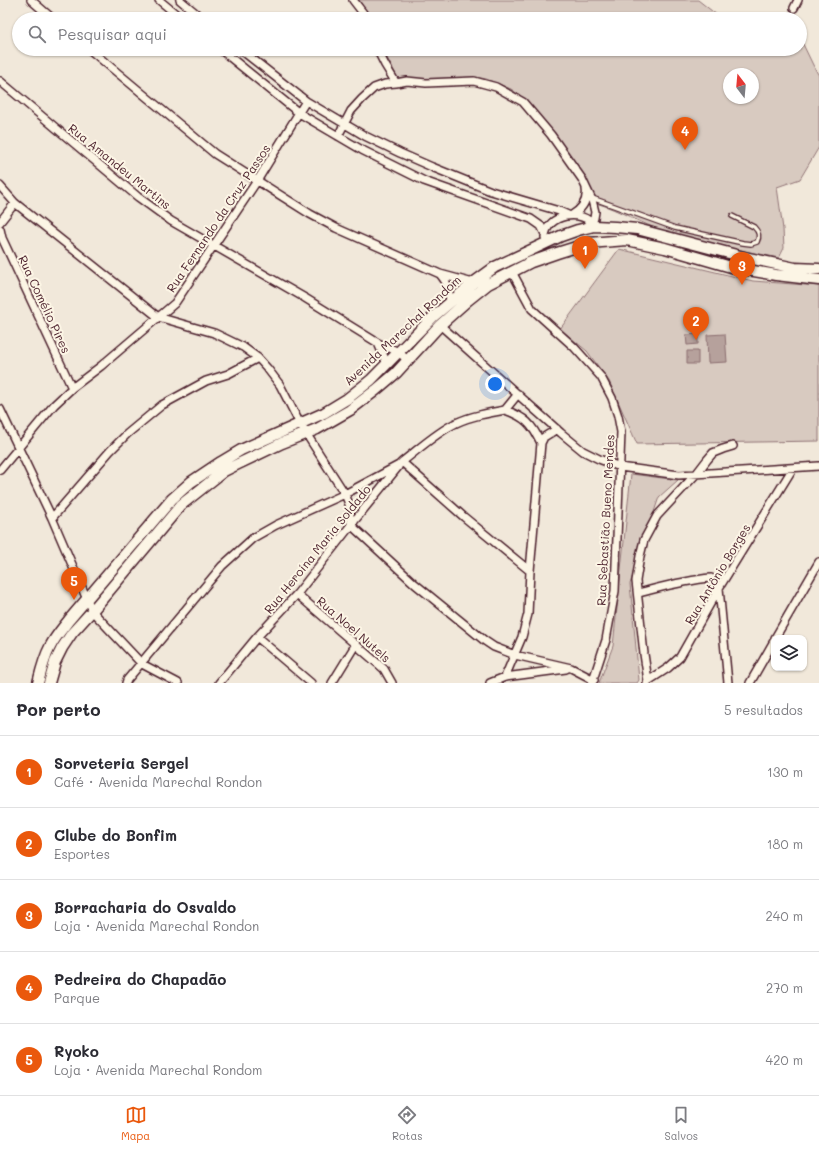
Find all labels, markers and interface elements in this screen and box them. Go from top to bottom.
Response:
search box [12,12,807,56]
icon: search [26,23,48,45]
text: Pesquisar aqui [58,24,167,44]
north arrow [723,68,759,104]
pin: 4 [672,117,698,150]
street label: Rua Amandeu Martins [65,120,175,212]
street label: Rua Fernando da Cruz Passos [162,141,274,295]
pin: 1 [572,236,598,269]
street label: Rua Comélio Pires [15,252,75,356]
pin: 3 [729,252,755,285]
street label: Avenida Marechal Rondom [340,271,464,389]
pin: 2 [683,307,709,340]
your location [485,374,505,394]
street label: Rua Sebastião Bueno Mendes [593,434,617,606]
street label: Rua Heroína Maria Soldado [260,481,374,617]
street label: Rua Antônio Borges [681,520,754,627]
pin: 5 [61,567,87,600]
street label: Rua Noel Nutels [314,593,394,666]
map controls [771,635,807,671]
button: layers [771,635,807,671]
text: Por perto [16,698,100,720]
text: 5 resultados [724,701,803,718]
text: Sorveteria Sergel [54,753,189,773]
text: 1 [26,763,32,780]
text: 130 m [767,763,803,780]
text: Café · Avenida Marechal Rondon [54,773,262,790]
text: Clube do Bonfim [54,825,177,845]
text: 2 [25,835,33,852]
text: 180 m [767,835,803,852]
text: Esportes [54,845,110,862]
text: Borracharia do Osvaldo [54,897,236,917]
text: 3 [25,907,33,924]
text: 240 m [766,907,803,924]
text: Loja · Avenida Marechal Rondon [54,917,259,934]
text: Pedreira do Chapadão [54,969,226,989]
text: 4 [25,979,33,996]
text: 270 m [766,979,803,996]
text: Parque [54,989,100,1006]
text: Ryoko [54,1041,99,1061]
text: 5 [25,1051,33,1068]
text: 420 m [766,1051,803,1068]
text: Loja · Avenida Marechal Rondom [54,1061,262,1078]
tab: Mapa [121,1104,150,1143]
tab: Rotas [392,1104,423,1143]
tab: Salvos [665,1104,698,1143]

